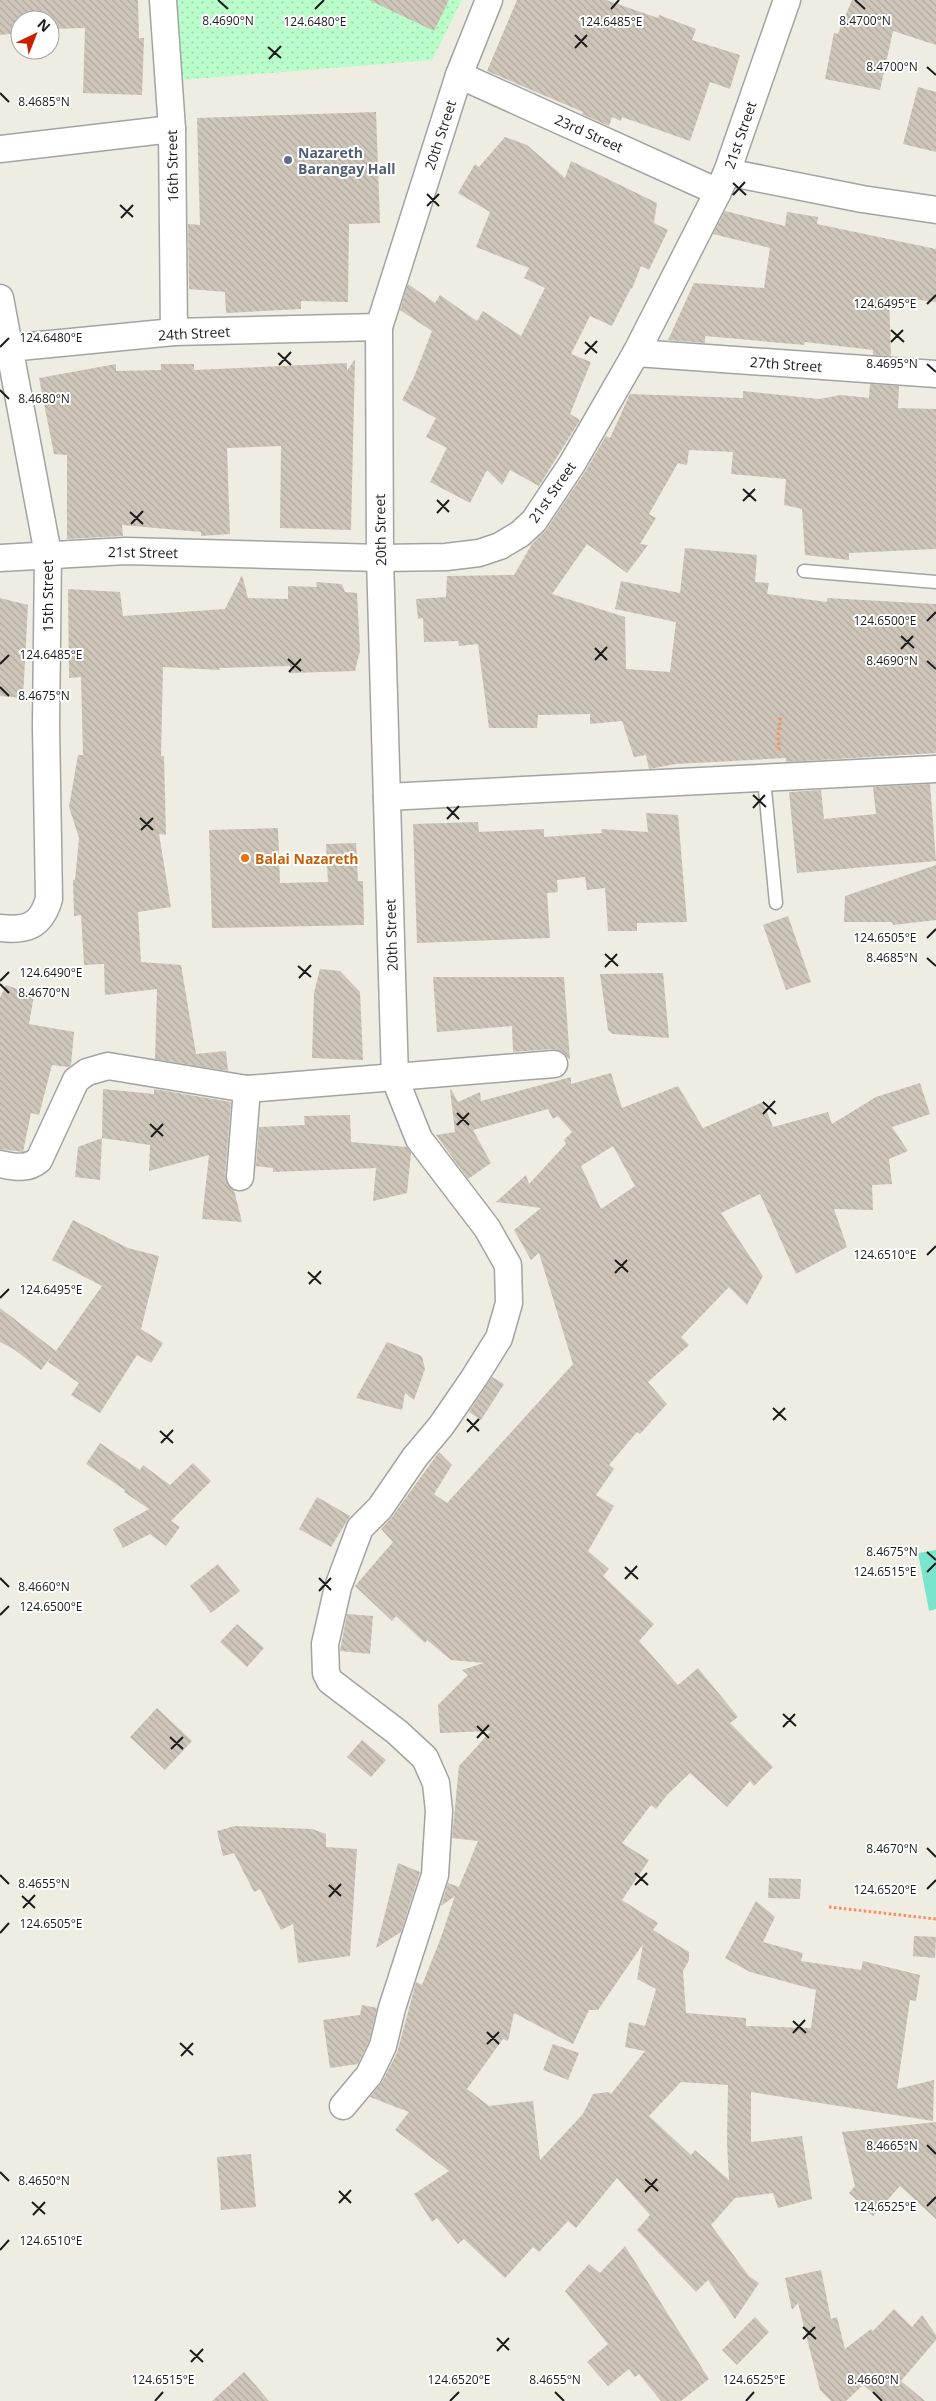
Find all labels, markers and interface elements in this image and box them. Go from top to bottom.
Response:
north arrow [10,10,60,60]
text: 8.4690°N [202,12,254,29]
text: 8.4700°N [839,12,891,29]
text: 124.6480°E [284,13,347,30]
text: 124.6485°E [580,13,643,30]
text: N [34,14,55,36]
text: 8.4700°N [866,58,918,75]
text: 8.4685°N [18,93,70,110]
street label: 20th Street [420,98,460,172]
street label: 21st Street [720,99,760,171]
street label: 23rd Street [552,109,626,157]
street label: 16th Street [162,130,182,202]
place label: Nazareth Barangay Hall [298,143,396,178]
marker: Nazareth Barangay Hall [282,154,294,166]
text: 124.6495°E [854,295,917,312]
street label: 24th Street [157,322,231,344]
text: 124.6480°E [20,329,83,346]
street label: 27th Street [749,352,823,376]
text: 8.4695°N [866,355,918,372]
text: 8.4680°N [18,390,70,407]
street label: 21st Street [524,458,580,526]
street label: 20th Street [370,494,390,566]
street label: 21st Street [108,542,178,562]
street label: 15th Street [38,560,57,632]
text: 124.6500°E [854,612,917,629]
text: 124.6485°E [20,646,83,663]
text: 8.4690°N [866,652,918,669]
text: 8.4675°N [18,687,70,704]
place label: Balai Nazareth [255,849,359,868]
marker: Balai Nazareth [239,852,251,864]
street label: 20th Street [380,899,402,971]
text: 124.6505°E [854,929,917,946]
text: 8.4685°N [866,949,918,966]
text: 124.6490°E [20,964,83,981]
text: 8.4670°N [18,984,70,1001]
text: 124.6510°E [854,1246,917,1263]
text: 124.6495°E [20,1281,83,1298]
text: 8.4675°N [866,1543,918,1560]
text: 124.6515°E [854,1563,917,1580]
text: 8.4660°N [18,1578,70,1595]
text: 124.6500°E [20,1598,83,1615]
text: 8.4670°N [866,1840,918,1857]
text: 8.4655°N [18,1875,70,1892]
text: 124.6520°E [854,1881,917,1898]
text: 124.6505°E [20,1915,83,1932]
text: 8.4665°N [866,2137,918,2154]
text: 8.4650°N [18,2172,70,2189]
text: 124.6525°E [854,2198,917,2215]
text: 124.6510°E [20,2232,83,2249]
text: 124.6515°E [132,2371,195,2388]
text: 124.6520°E [428,2371,491,2388]
text: 8.4655°N [529,2371,581,2388]
text: 124.6525°E [723,2371,786,2388]
text: 8.4660°N [847,2371,899,2388]

